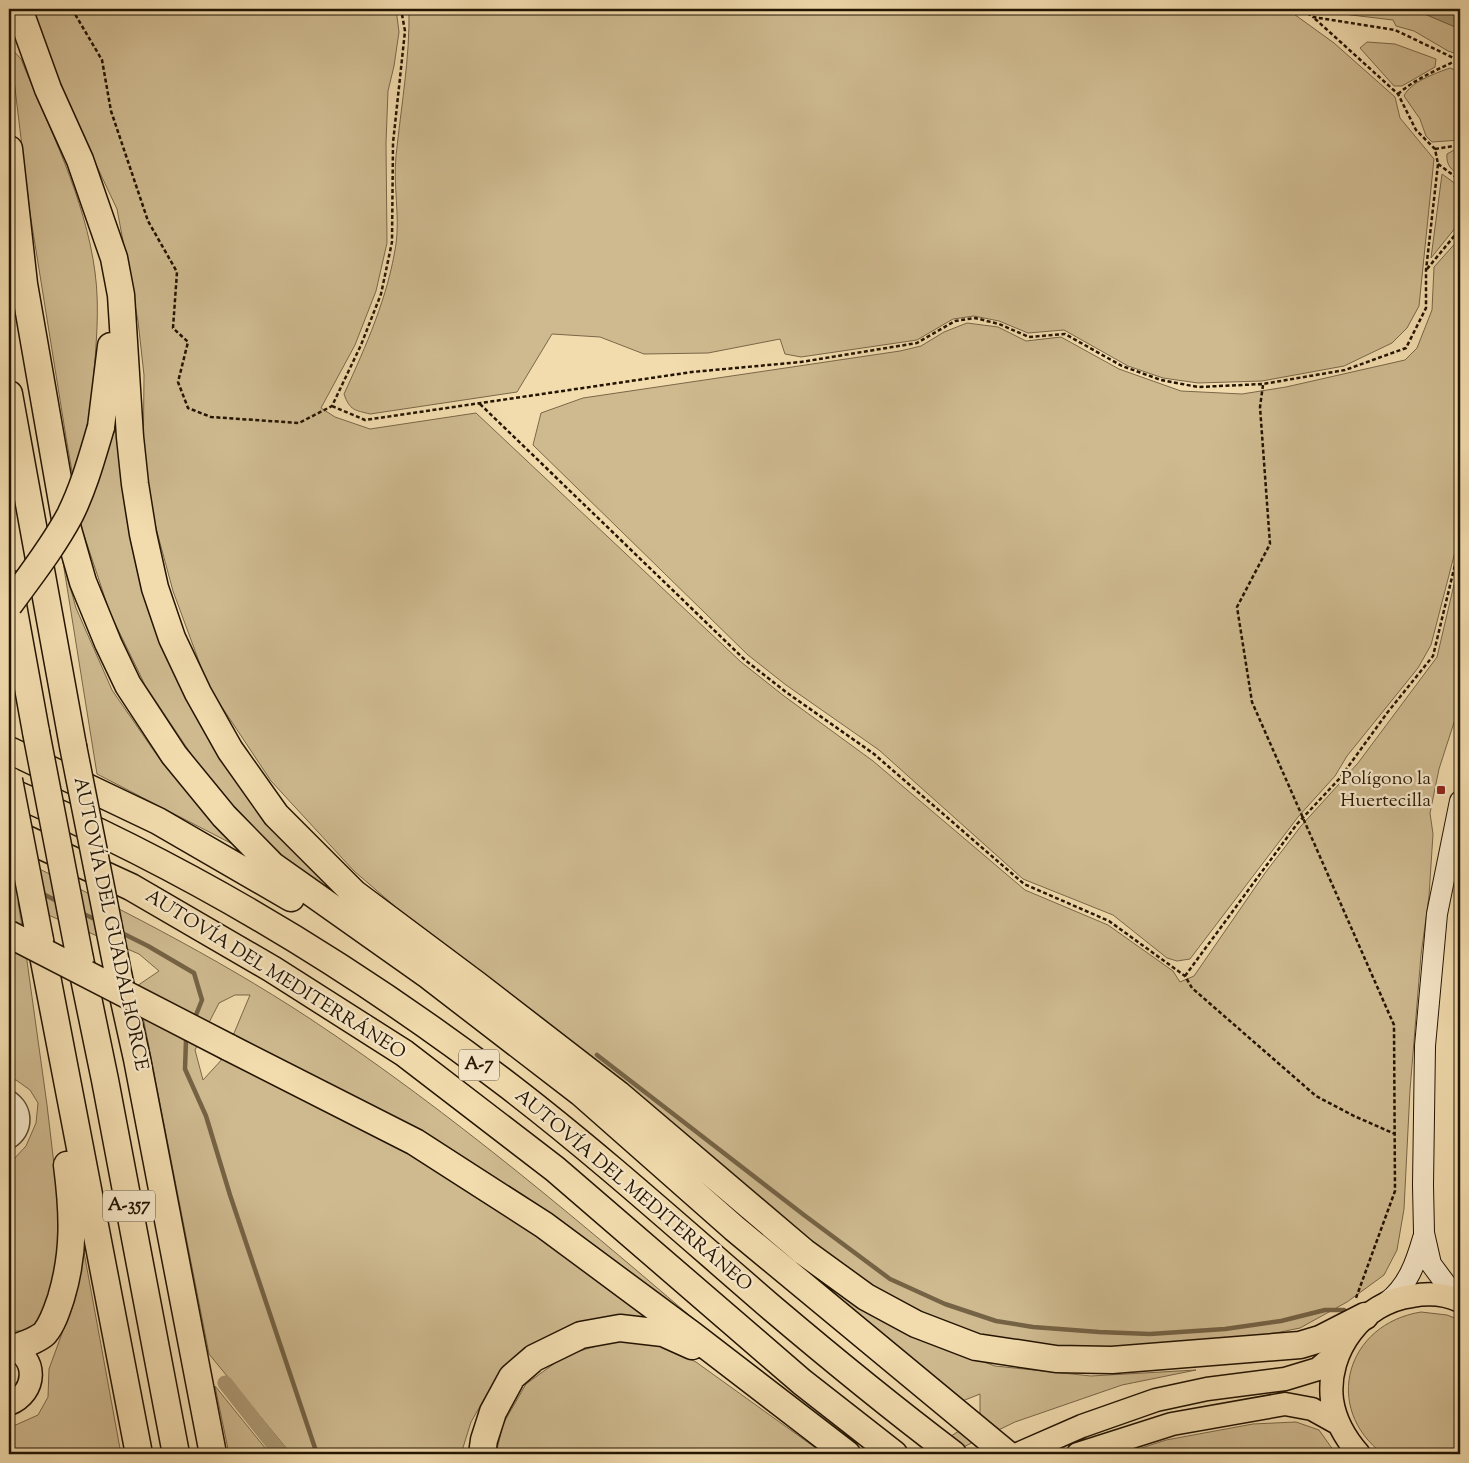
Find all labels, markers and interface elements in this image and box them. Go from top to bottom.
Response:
place label: Polígono la Huertecilla [1340,766,1431,815]
street label: AUTOVÍA DEL GUADALHORCE [66,775,154,1074]
marker: Polígono la Huertecilla [1435,784,1447,796]
street label: AUTOVÍA DEL MEDITERRÁNEO [140,883,410,1067]
road number: A-7 [459,1050,499,1080]
street label: AUTOVÍA DEL MEDITERRÁNEO [508,1083,758,1299]
road number: A-357 [103,1190,155,1222]

